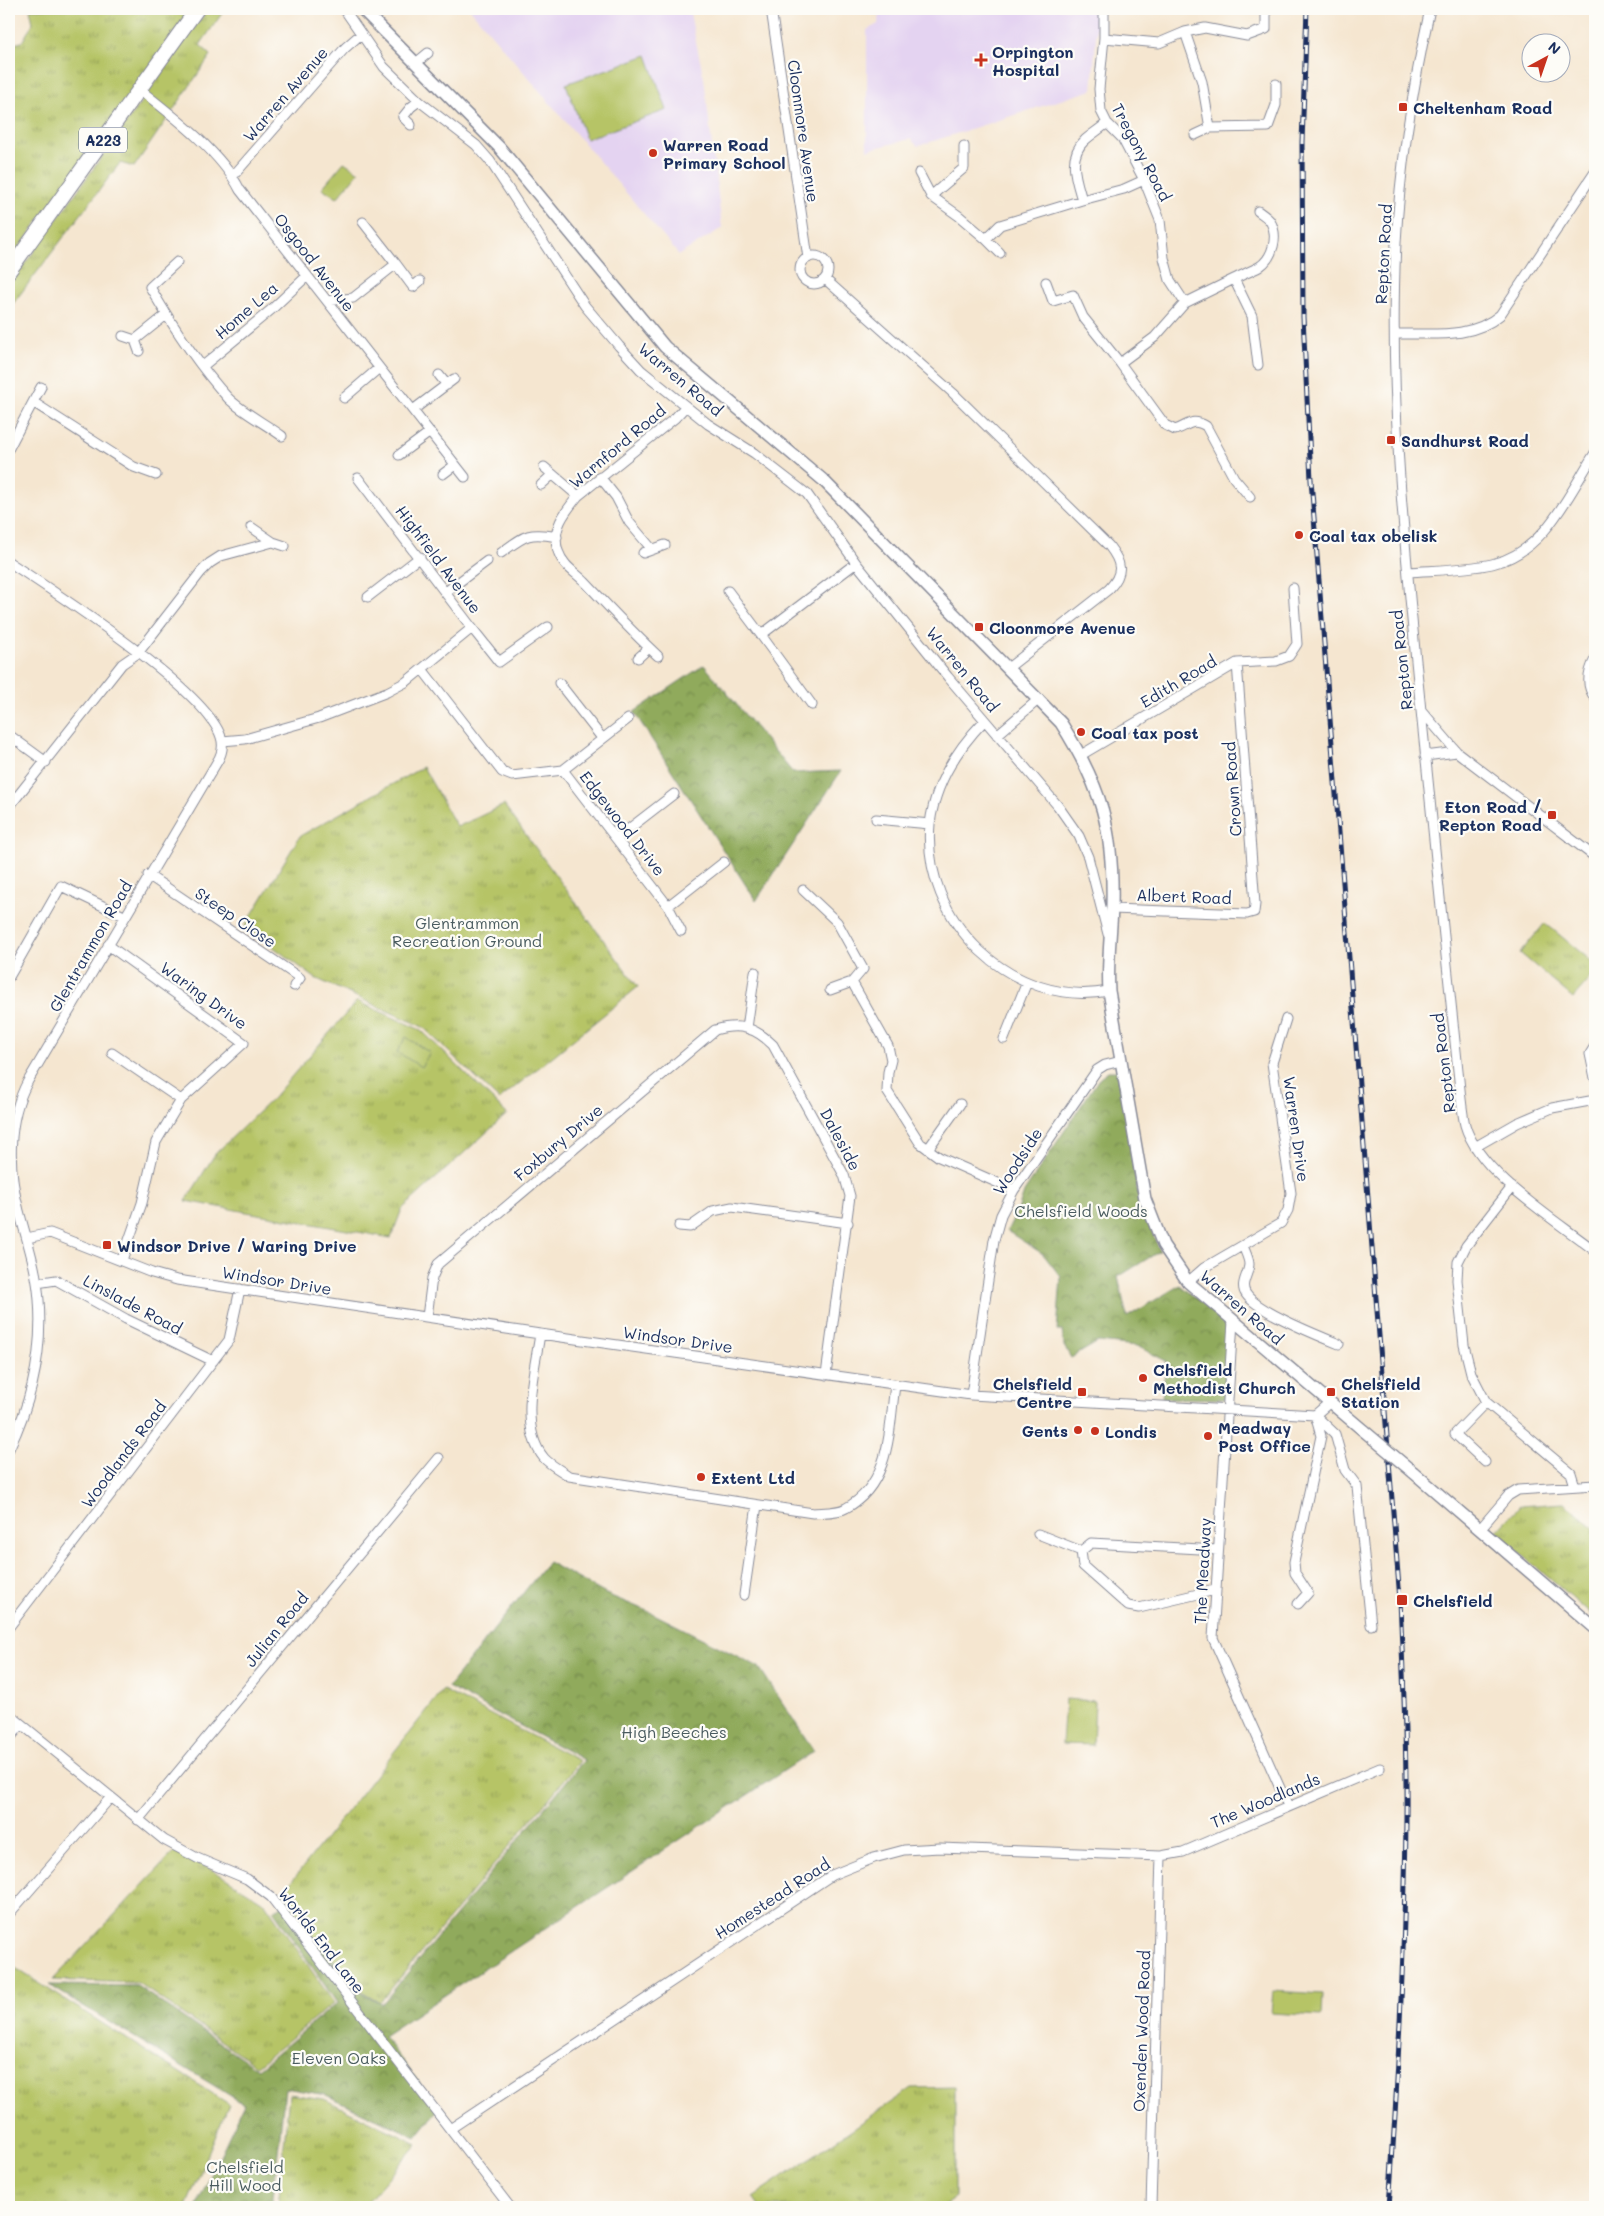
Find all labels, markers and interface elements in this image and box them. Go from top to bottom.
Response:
north arrow [1522,32,1572,82]
text: N [1544,37,1565,58]
place label: Orpington Hospital [992,41,1074,80]
street label: Warren Avenue [238,42,332,146]
marker: Orpington Hospital [974,53,988,67]
street label: Cloonmore Avenue [784,58,824,204]
place label: Cheltenham Road [1413,97,1552,118]
street label: Tregony Road [1107,99,1177,205]
marker: Cheltenham Road [1397,101,1409,113]
road number: A223 [79,128,127,152]
place label: Warren Road Primary School [663,134,786,173]
marker: Warren Road Primary School [647,147,659,159]
street label: Repton Road [1370,203,1396,305]
street label: Osgood Avenue [270,209,360,315]
street label: Home Lea [210,277,282,343]
street label: Warren Road [634,338,728,420]
street label: Warnford Road [564,399,670,493]
place label: Sandhurst Road [1401,430,1529,451]
marker: Sandhurst Road [1385,434,1397,446]
street label: Highfield Avenue [391,501,487,617]
place label: Coal tax obelisk [1309,525,1437,546]
marker: Coal tax obelisk [1293,529,1305,541]
street label: Repton Road [1385,609,1417,711]
place label: Cloonmore Avenue [989,617,1136,638]
marker: Cloonmore Avenue [973,621,985,633]
street label: Warren Road [922,622,1004,716]
street label: Edith Road [1136,650,1220,712]
place label: Coal tax post [1091,722,1199,743]
marker: Coal tax post [1075,726,1087,738]
street label: Crown Road [1218,741,1246,837]
street label: Edgewood Drive [575,766,671,880]
place label: Eton Road / Repton Road [1439,796,1542,835]
marker: Eton Road / Repton Road [1546,809,1558,821]
street label: Glentrammon Road [44,876,136,1016]
street label: Steep Close [191,882,281,952]
street label: Albert Road [1136,884,1232,908]
park label: Glentrammon Recreation Ground [392,912,542,951]
street label: Waring Drive [156,956,252,1034]
street label: Repton Road [1426,1012,1460,1114]
street label: Warren Drive [1279,1075,1315,1183]
street label: Foxbury Drive [509,1099,607,1185]
street label: Daleside [816,1104,866,1174]
street label: Woodside [988,1123,1046,1199]
park label: Chelsfield Woods [1014,1200,1148,1221]
place label: Windsor Drive / Waring Drive [117,1235,357,1256]
marker: Windsor Drive / Waring Drive [101,1239,113,1251]
street label: Windsor Drive [221,1261,333,1299]
street label: Warren Road [1196,1265,1288,1349]
street label: Linslade Road [80,1269,186,1339]
street label: Windsor Drive [622,1321,734,1357]
place label: Chelsfield Methodist Church [1153,1359,1296,1398]
marker: Chelsfield Methodist Church [1137,1372,1149,1384]
place label: Chelsfield Centre [993,1373,1072,1412]
place label: Chelsfield Station [1341,1373,1420,1412]
marker: Chelsfield Centre [1076,1386,1088,1398]
marker: Chelsfield Station [1325,1386,1337,1398]
street label: Woodlands Road [76,1396,170,1512]
place label: Meadway Post Office [1218,1417,1311,1456]
place label: Gents [1022,1420,1068,1441]
place label: Londis [1105,1421,1157,1442]
marker: Gents [1072,1424,1084,1436]
marker: Londis [1089,1425,1101,1437]
marker: Meadway Post Office [1202,1430,1214,1442]
place label: Extent Ltd [711,1467,795,1488]
marker: Extent Ltd [695,1471,707,1483]
street label: The Meadway [1189,1517,1215,1625]
street label: Julian Road [239,1587,313,1671]
place label: Chelsfield [1413,1590,1492,1611]
marker: Chelsfield [1395,1593,1409,1607]
park label: High Beeches [621,1721,727,1742]
street label: The Woodlands [1207,1767,1323,1833]
street label: Homestead Road [710,1853,834,1943]
street label: Worlds End Lane [274,1883,370,1997]
street label: Oxenden Wood Road [1128,1950,1154,2112]
park label: Eleven Oaks [292,2047,386,2068]
park label: Chelsfield Hill Wood [206,2156,284,2195]

